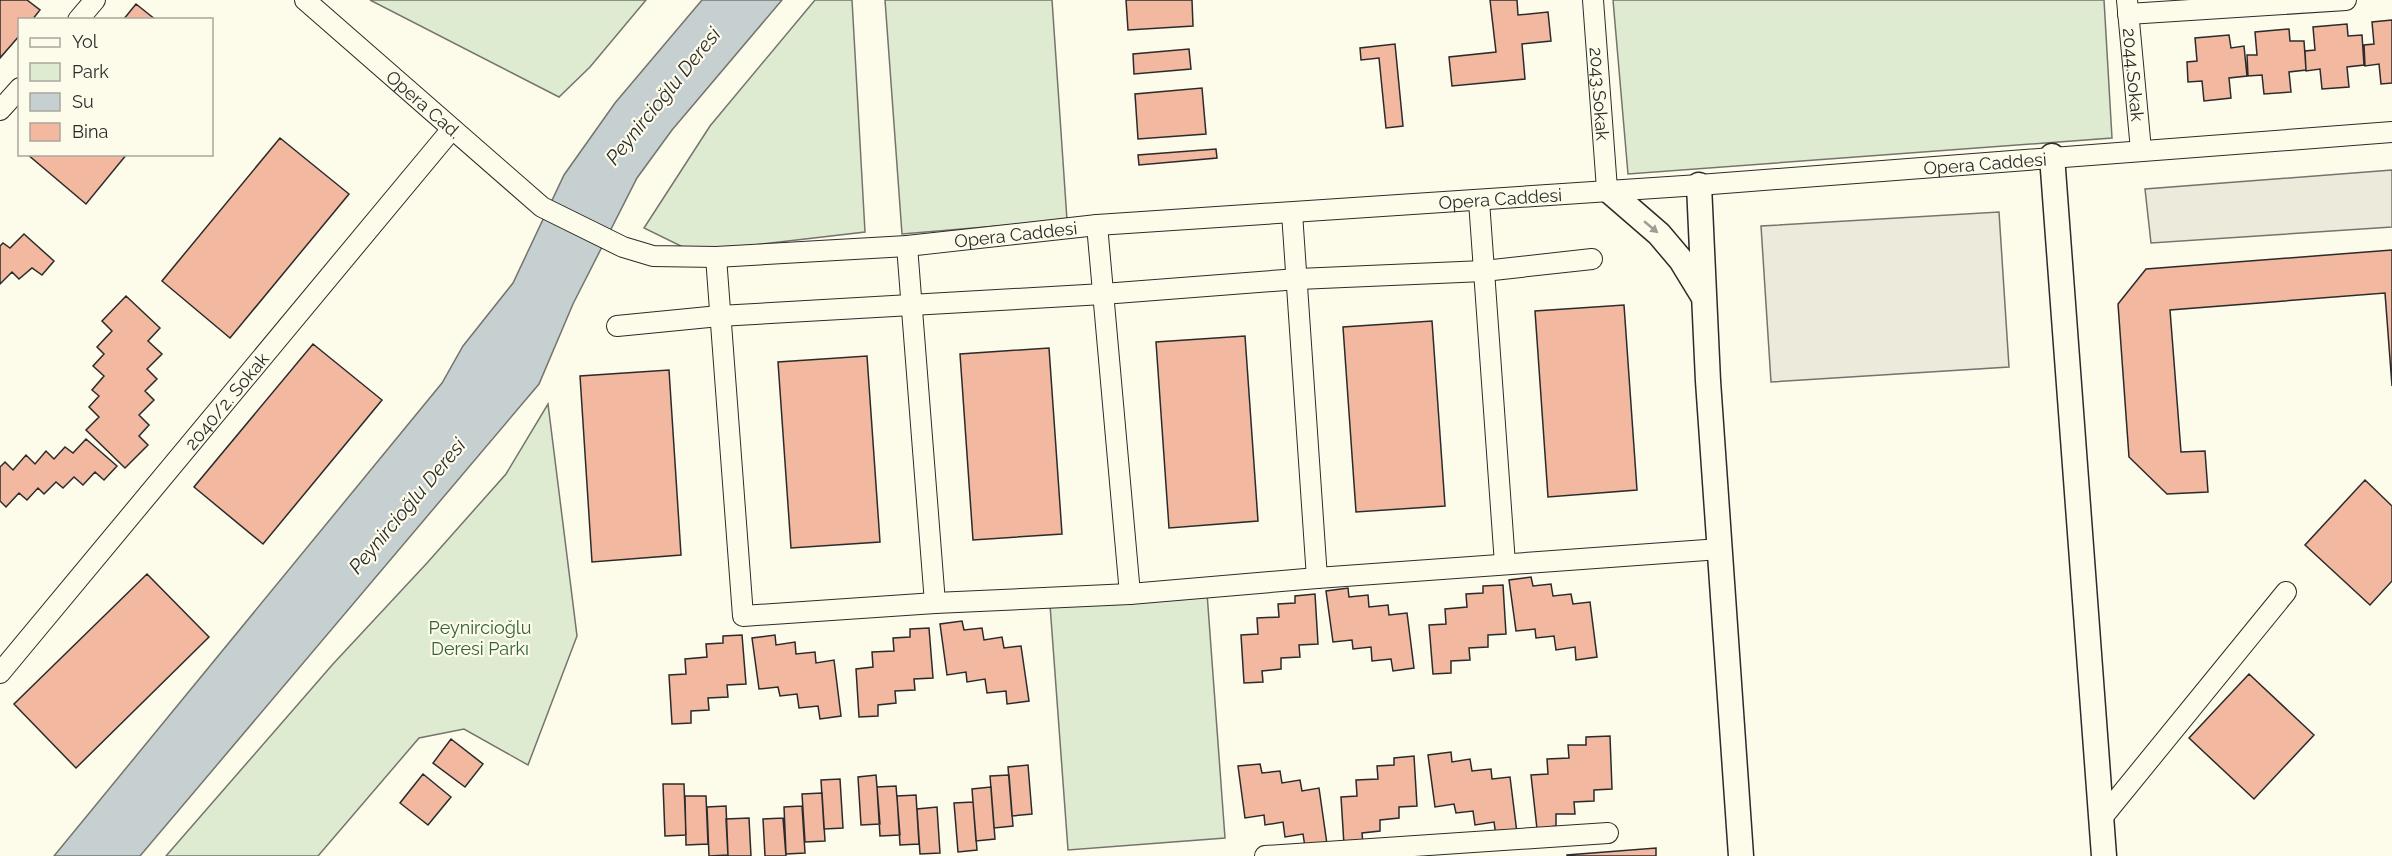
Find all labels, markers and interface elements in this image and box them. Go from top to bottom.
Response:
legend [18,18,213,156]
water label: Peynircioğlu Deresi [600,22,726,169]
street label: 2044.Sokak [2119,27,2149,123]
text: Yol [72,31,98,52]
street label: 2043.Sokak [1586,46,1614,142]
text: Park [72,61,109,82]
street label: Opera Cad. [382,66,466,142]
text: Su [72,91,94,112]
text: Bina [72,121,108,142]
street label: Opera Caddesi [1923,148,2047,178]
street label: Opera Caddesi [1438,184,1563,213]
street label: Opera Caddesi [953,217,1078,251]
one-way arrow [1643,221,1659,234]
street label: 2040/2. Sokak [180,348,273,453]
water label: Peynircioğlu Deresi [343,433,471,579]
park label: Peynircioğlu Deresi Parkı [429,617,531,659]

